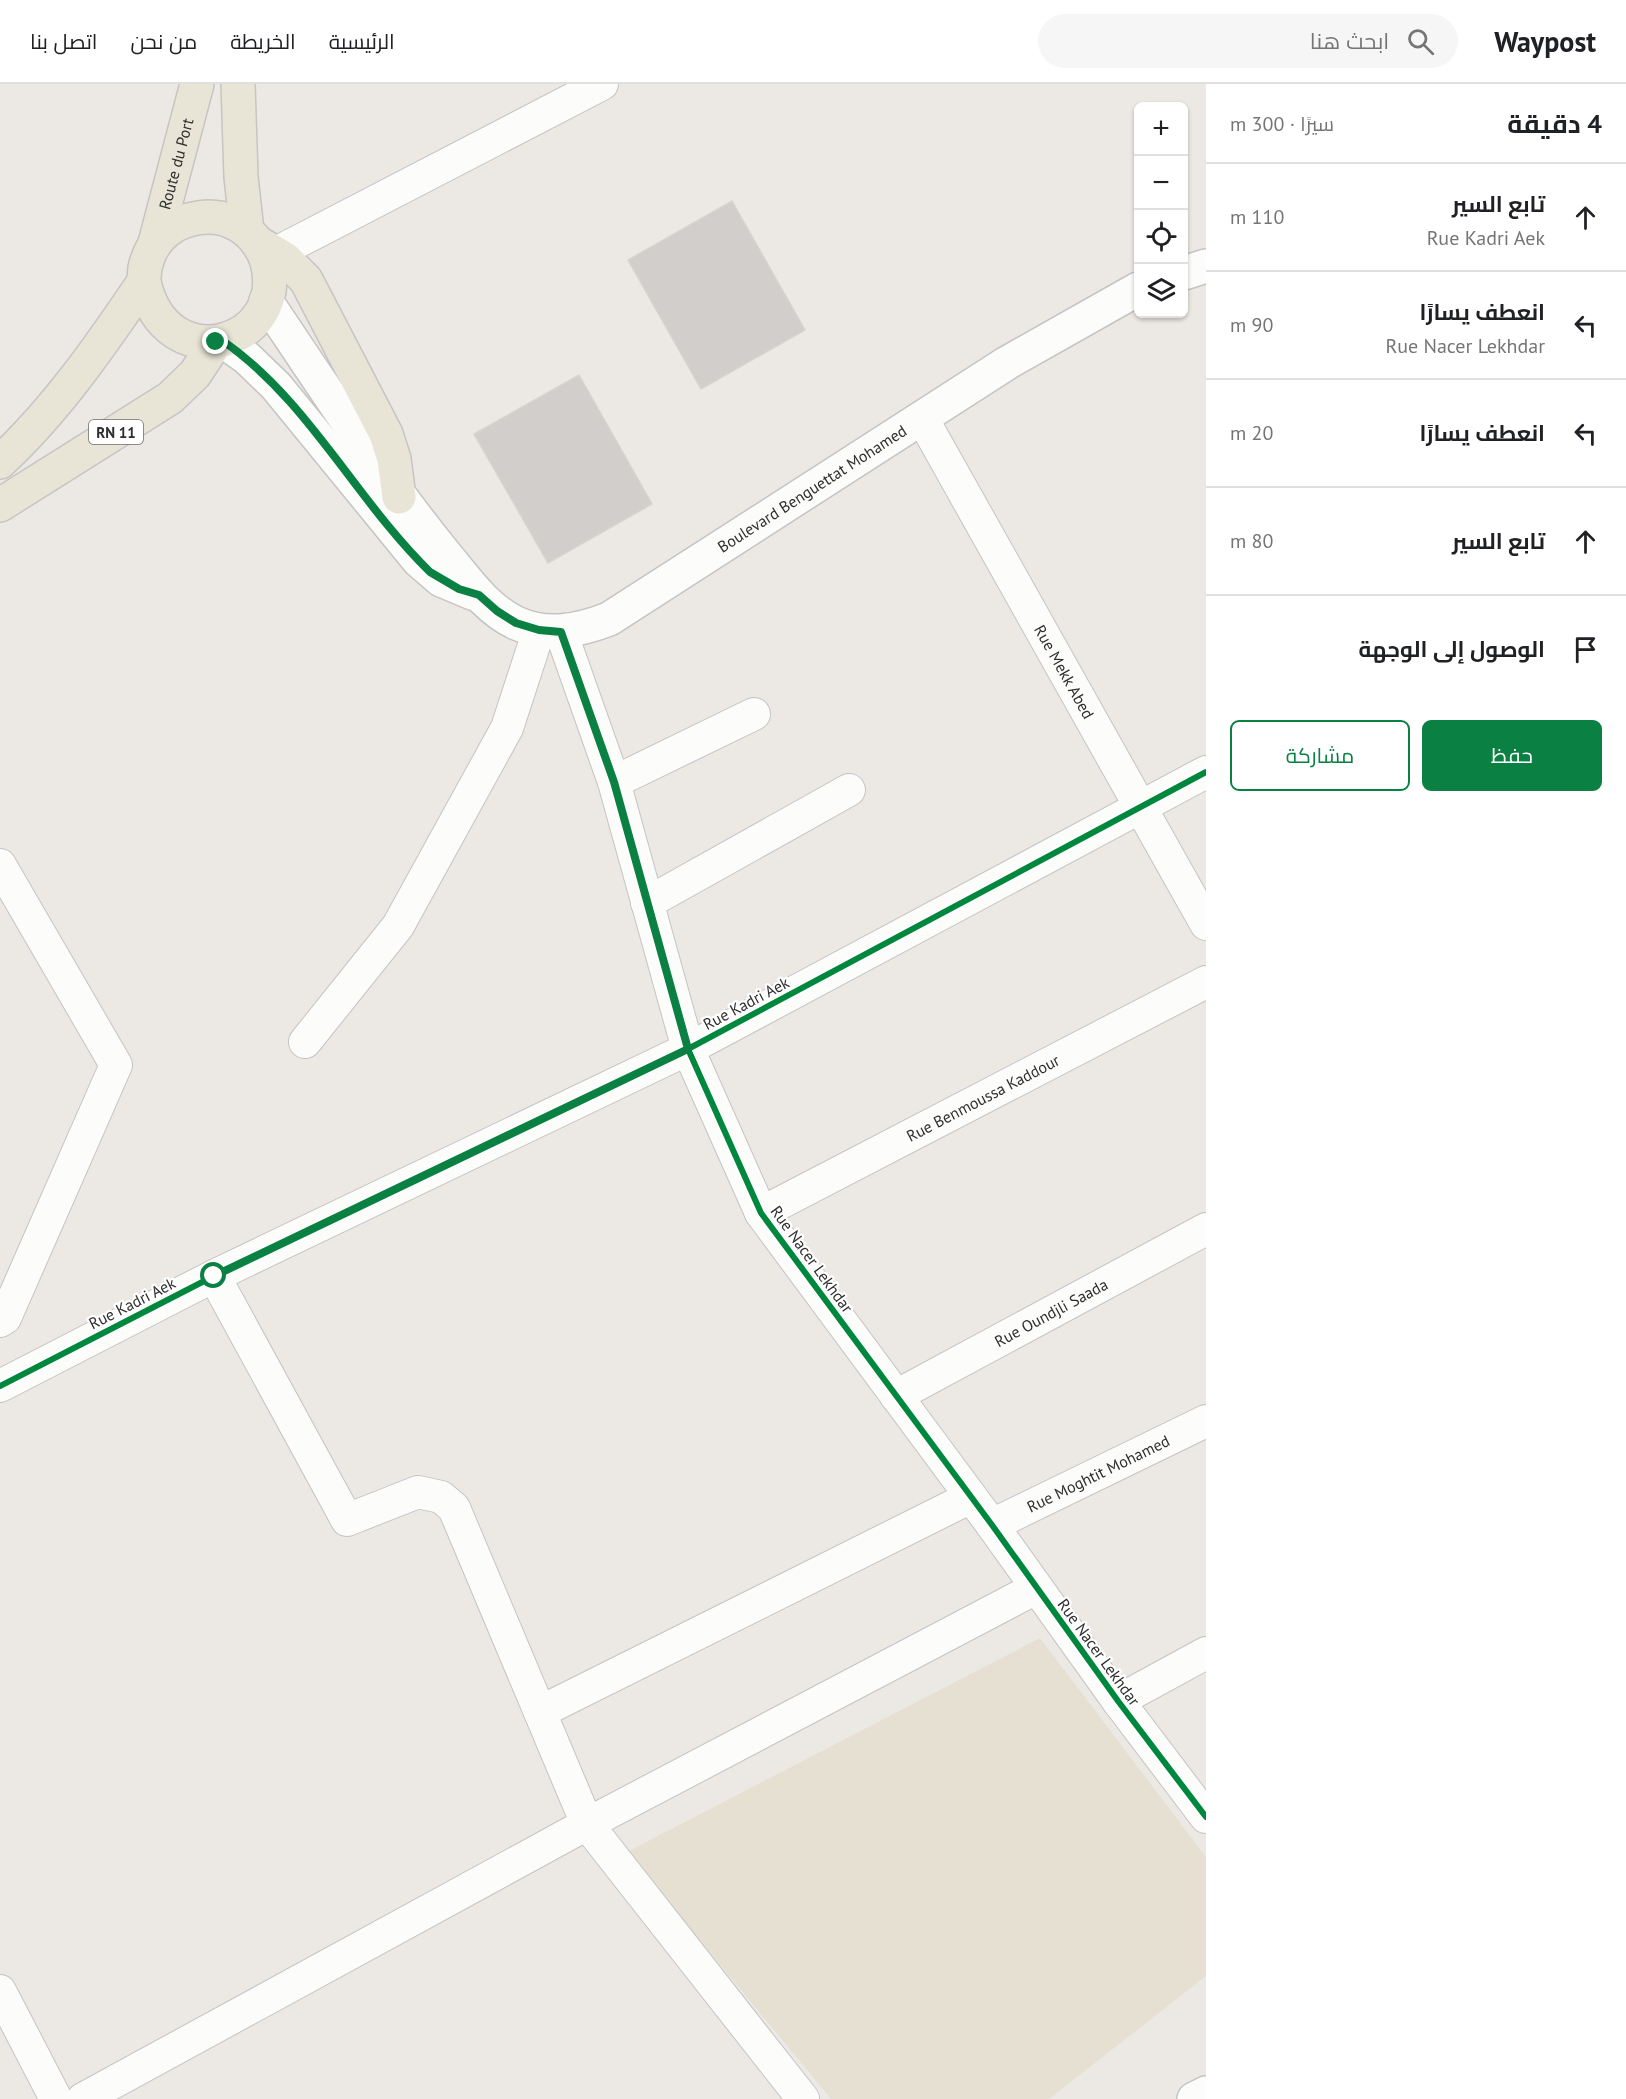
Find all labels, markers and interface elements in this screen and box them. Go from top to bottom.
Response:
search box [1038,14,1458,68]
text: Waypost [1494,23,1596,60]
icon: search [1404,25,1437,58]
text: ابحث هنا [1310,27,1389,55]
text: اتصل بنا [30,28,97,55]
text: من نحن [130,28,197,55]
text: الخريطة [230,28,296,55]
text: الرئيسية [329,28,395,55]
map controls [1134,102,1188,318]
button: + [1134,102,1188,156]
text: 4 دقيقة [1507,107,1602,140]
text: سيرًا · 300 m [1230,111,1334,137]
street label: Route du Port [154,115,198,211]
button: − [1134,156,1188,210]
text: تابع السير [1452,190,1545,218]
icon: ahead [1569,201,1602,234]
text: 110 m [1230,204,1284,230]
button: locate [1134,210,1188,264]
text: Rue Kadri Aek [1427,225,1545,251]
button: layers [1134,264,1188,318]
text: انعطف يسارًا [1419,298,1545,326]
icon: left [1569,309,1602,342]
text: 90 m [1230,312,1273,338]
route end [202,328,228,354]
text: Rue Nacer Lekhdar [1385,333,1545,359]
icon: left [1569,417,1602,450]
text: انعطف يسارًا [1419,419,1545,447]
road number: RN 11 [89,420,143,444]
street label: Boulevard Benguettat Mohamed [714,420,910,557]
text: 20 m [1230,420,1273,446]
icon: ahead [1569,525,1602,558]
text: تابع السير [1452,527,1545,555]
text: 80 m [1230,528,1273,554]
street label: Rue Mekk Abed [1030,621,1099,722]
icon: arrive [1569,633,1602,666]
text: الوصول إلى الوجهة [1359,635,1545,663]
button: مشاركة [1230,720,1410,791]
button: حفظ [1422,720,1602,791]
street label: Rue Kadri Aek [700,972,793,1034]
street label: Rue Benmoussa Kaddour [903,1050,1063,1146]
street label: Rue Nacer Lekhdar [766,1201,858,1317]
route start [200,1262,226,1288]
street label: Rue Kadri Aek [85,1272,179,1333]
street label: Rue Oundjli Saada [991,1274,1111,1351]
street label: Rue Moghtit Mohamed [1024,1430,1173,1517]
street label: Rue Nacer Lekhdar [1053,1594,1145,1710]

